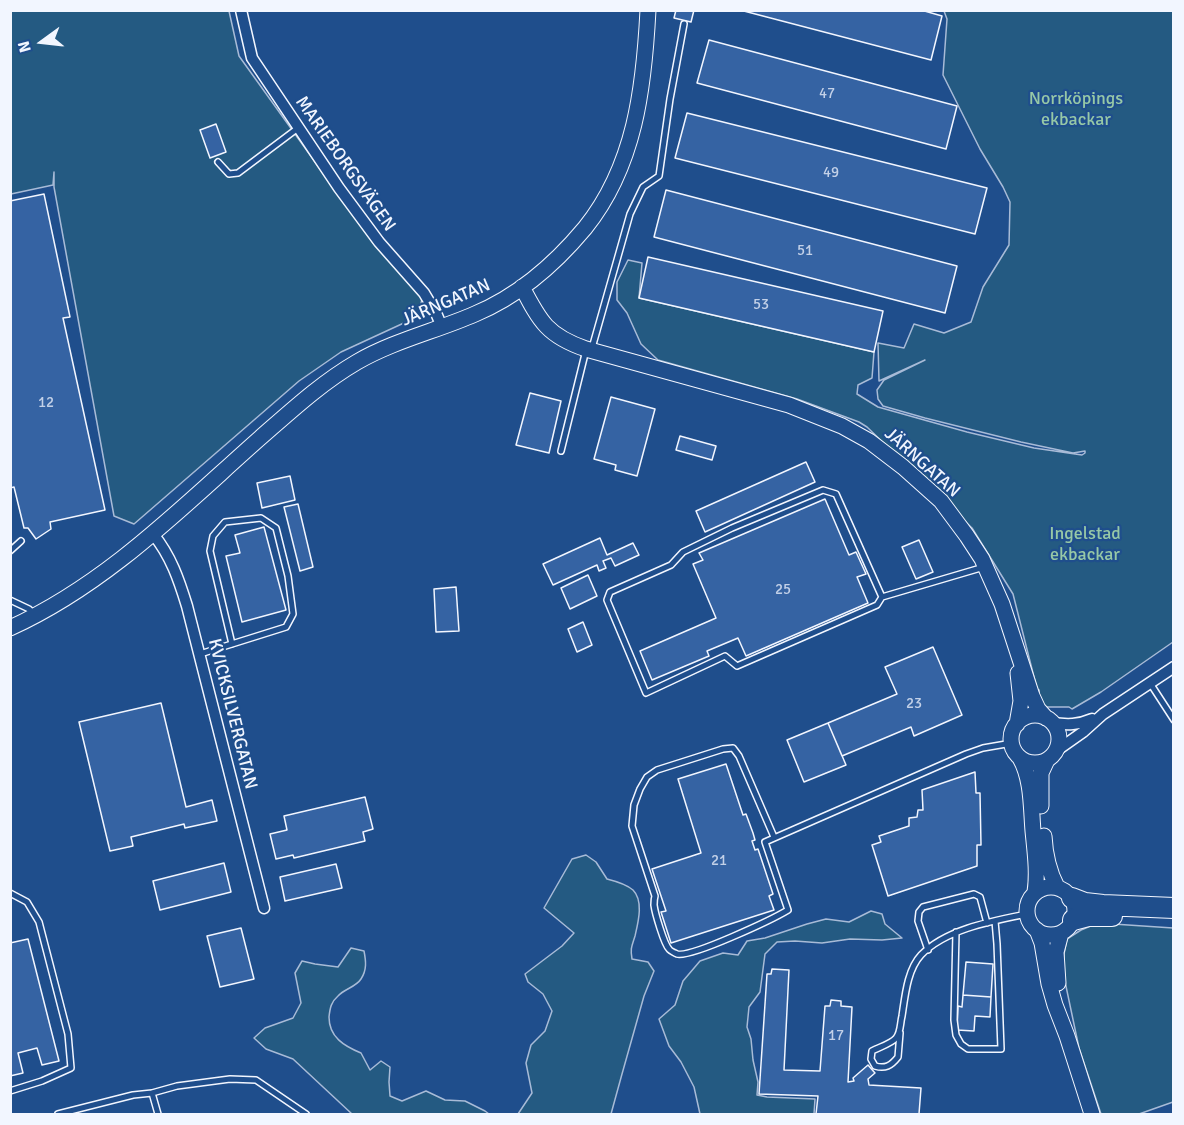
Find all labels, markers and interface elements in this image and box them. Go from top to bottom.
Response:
north arrow [12,12,72,72]
text: N [14,39,36,55]
house number: 47 [819,85,835,103]
park label: Norrköpings ekbackar [1029,88,1123,130]
street label: MARIEBORGSVÄGEN [290,92,400,236]
house number: 49 [823,164,839,182]
house number: 51 [797,242,813,260]
street label: JÄRNGATAN [398,275,494,331]
house number: 53 [753,296,769,314]
house number: 12 [38,394,54,412]
street label: JÄRNGATAN [880,423,964,503]
park label: Ingelstad ekbackar [1049,523,1121,566]
house number: 25 [775,581,791,599]
street label: KVICKSILVERGATAN [203,636,261,792]
house number: 23 [906,695,922,713]
house number: 21 [711,852,727,870]
house number: 17 [828,1027,844,1045]

